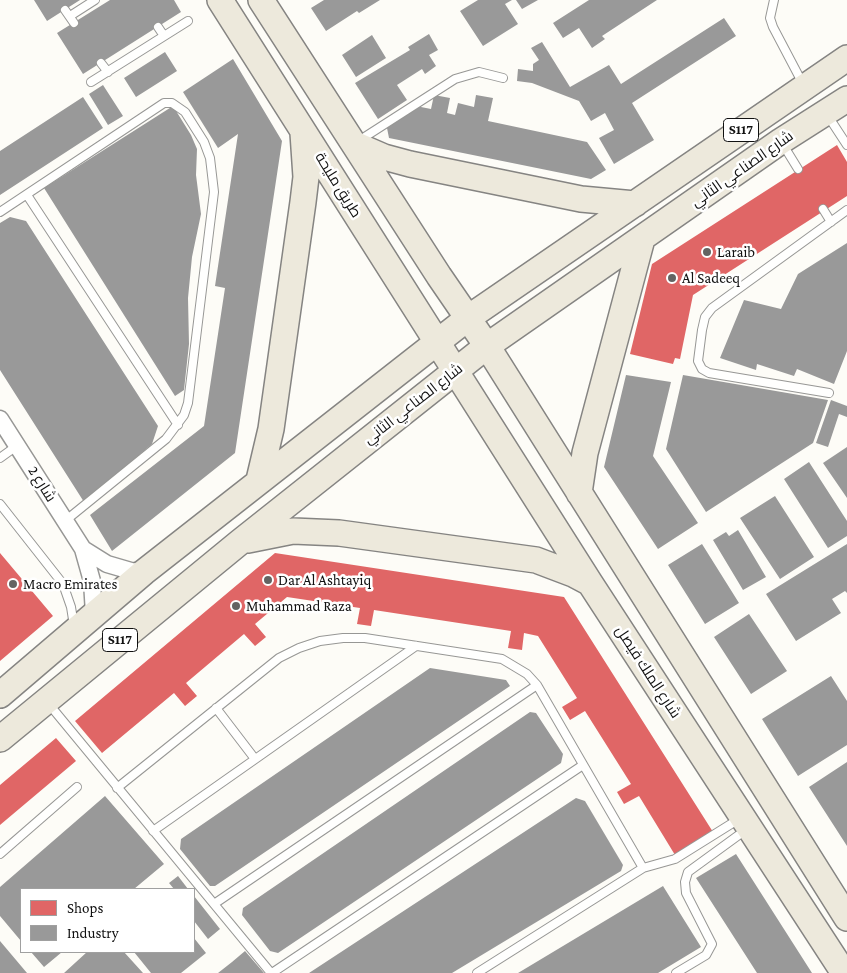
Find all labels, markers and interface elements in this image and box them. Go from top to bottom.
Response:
road number: S117 [724,118,758,142]
street label: شارع الصناعي الثاني [687,127,797,211]
street label: طريق مليحة [311,149,365,221]
place label: Laraib [717,243,755,261]
marker: Laraib [701,246,713,258]
place label: Al Sadeeq [682,269,740,287]
marker: Al Sadeeq [666,272,678,284]
street label: شارع الصناعي الثاني [360,360,466,448]
street label: شارع 2 [24,463,60,505]
place label: Dar Al Ashtayiq [278,571,371,589]
marker: Dar Al Ashtayiq [262,574,274,586]
place label: Macro Emirates [23,575,117,593]
marker: Macro Emirates [7,578,19,590]
place label: Muhammad Raza [246,597,352,615]
marker: Muhammad Raza [230,600,242,612]
street label: شارع الملك فيصل [611,622,685,722]
road number: S117 [102,628,138,652]
legend [20,888,195,953]
text: Shops [67,900,103,916]
text: Industry [67,925,119,941]

